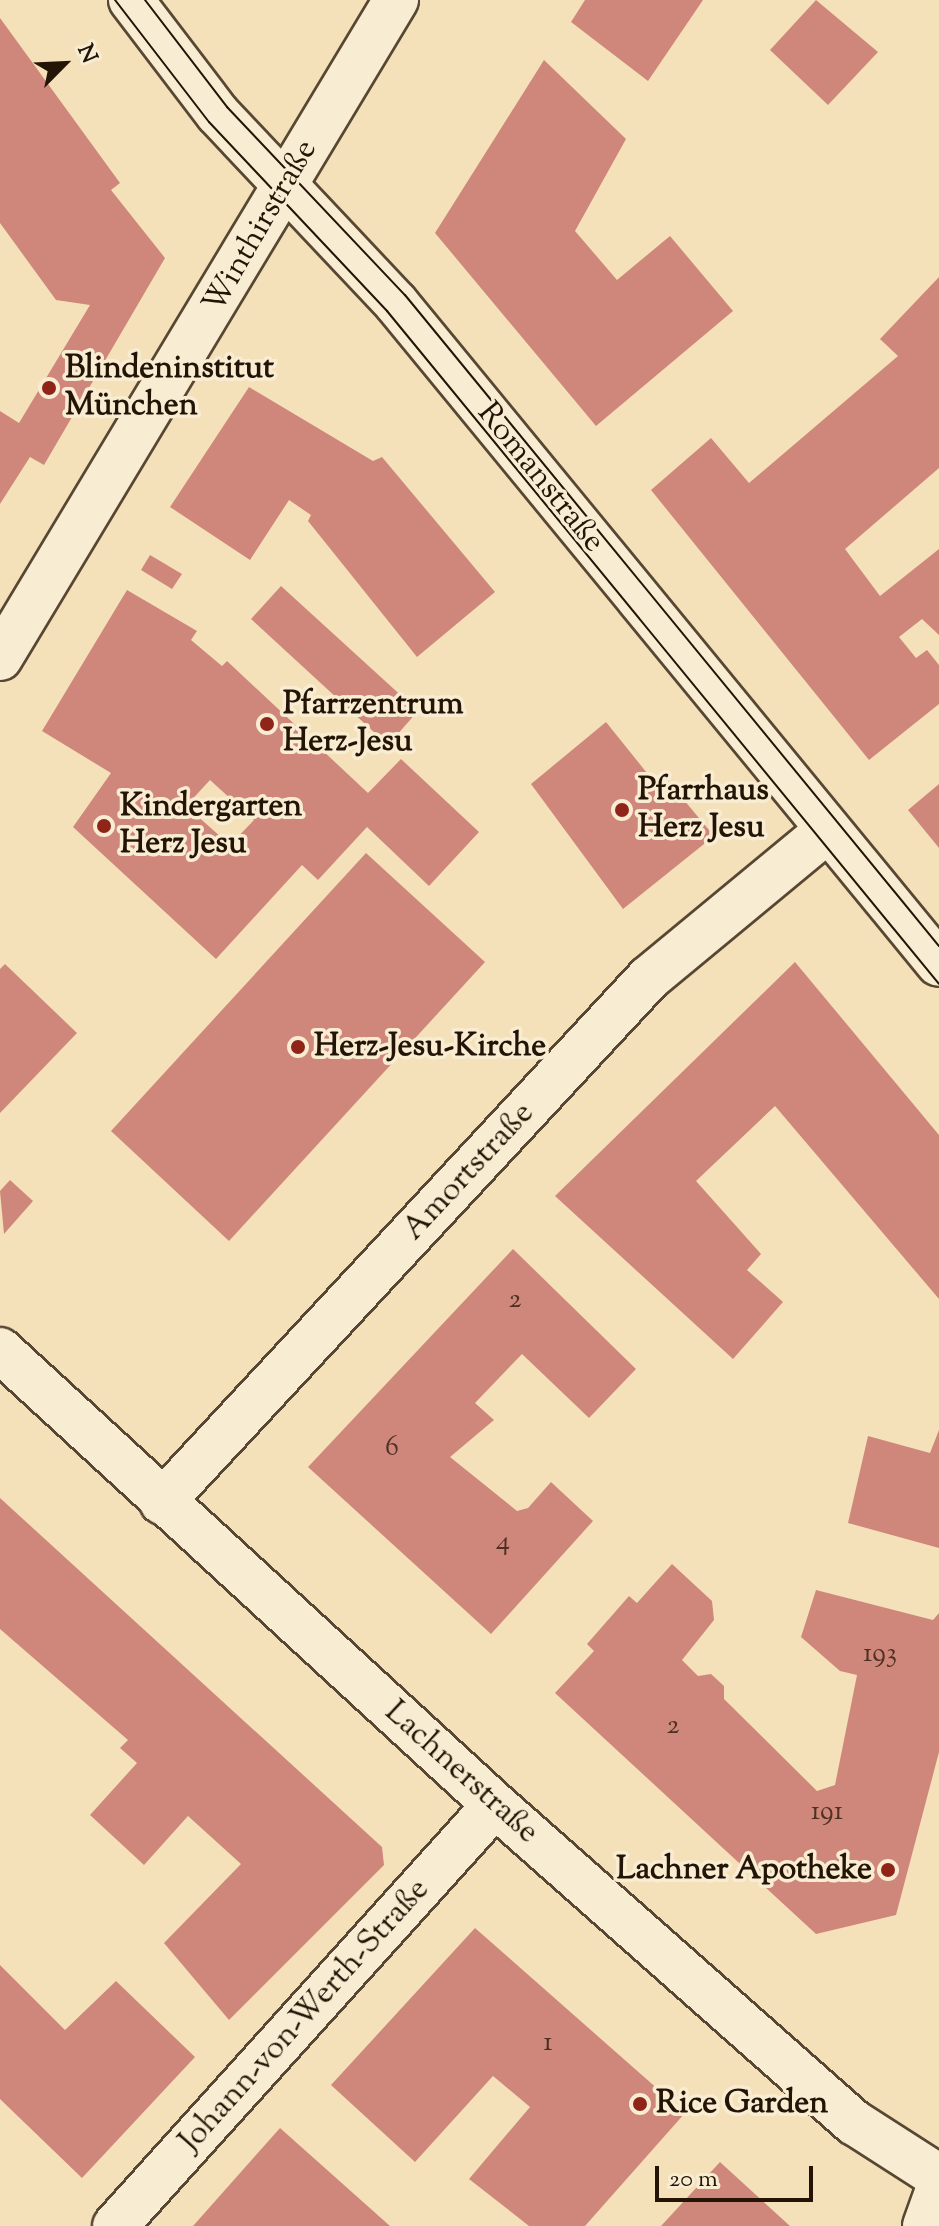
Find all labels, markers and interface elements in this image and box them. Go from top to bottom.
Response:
north arrow [24,24,104,104]
text: N [68,40,104,69]
street label: Winthirstraße [196,133,326,321]
place label: Blindeninstitut München [65,351,274,426]
marker: Blindeninstitut München [40,379,58,397]
street label: Romanstraße [468,395,612,561]
place label: Pfarrzentrum Herz-Jesu [283,687,463,762]
marker: Pfarrzentrum Herz-Jesu [258,715,276,733]
place label: Pfarrhaus Herz Jesu [638,773,769,848]
place label: Kindergarten Herz Jesu [120,789,302,864]
marker: Pfarrhaus Herz Jesu [613,801,631,819]
marker: Kindergarten Herz Jesu [95,817,113,835]
place label: Herz-Jesu-Kirche [314,1028,546,1066]
marker: Herz-Jesu-Kirche [289,1038,307,1056]
street label: Amortstraße [395,1095,543,1249]
house number: 2 [508,1283,522,1317]
house number: 6 [385,1431,399,1465]
house number: 4 [496,1525,510,1559]
house number: 193 [863,1637,897,1671]
street label: Lachnerstraße [376,1694,546,1852]
house number: 2 [666,1709,680,1743]
house number: 191 [811,1795,843,1829]
place label: Lachner Apotheke [616,1851,872,1889]
marker: Lachner Apotheke [879,1861,897,1879]
street label: Johann-von-Werth-Straße [172,1871,438,2161]
house number: 1 [543,2026,553,2060]
place label: Rice Garden [656,2085,828,2123]
marker: Rice Garden [631,2095,649,2113]
scale bar [659,2150,817,2200]
text: 20 m [669,2163,718,2197]

